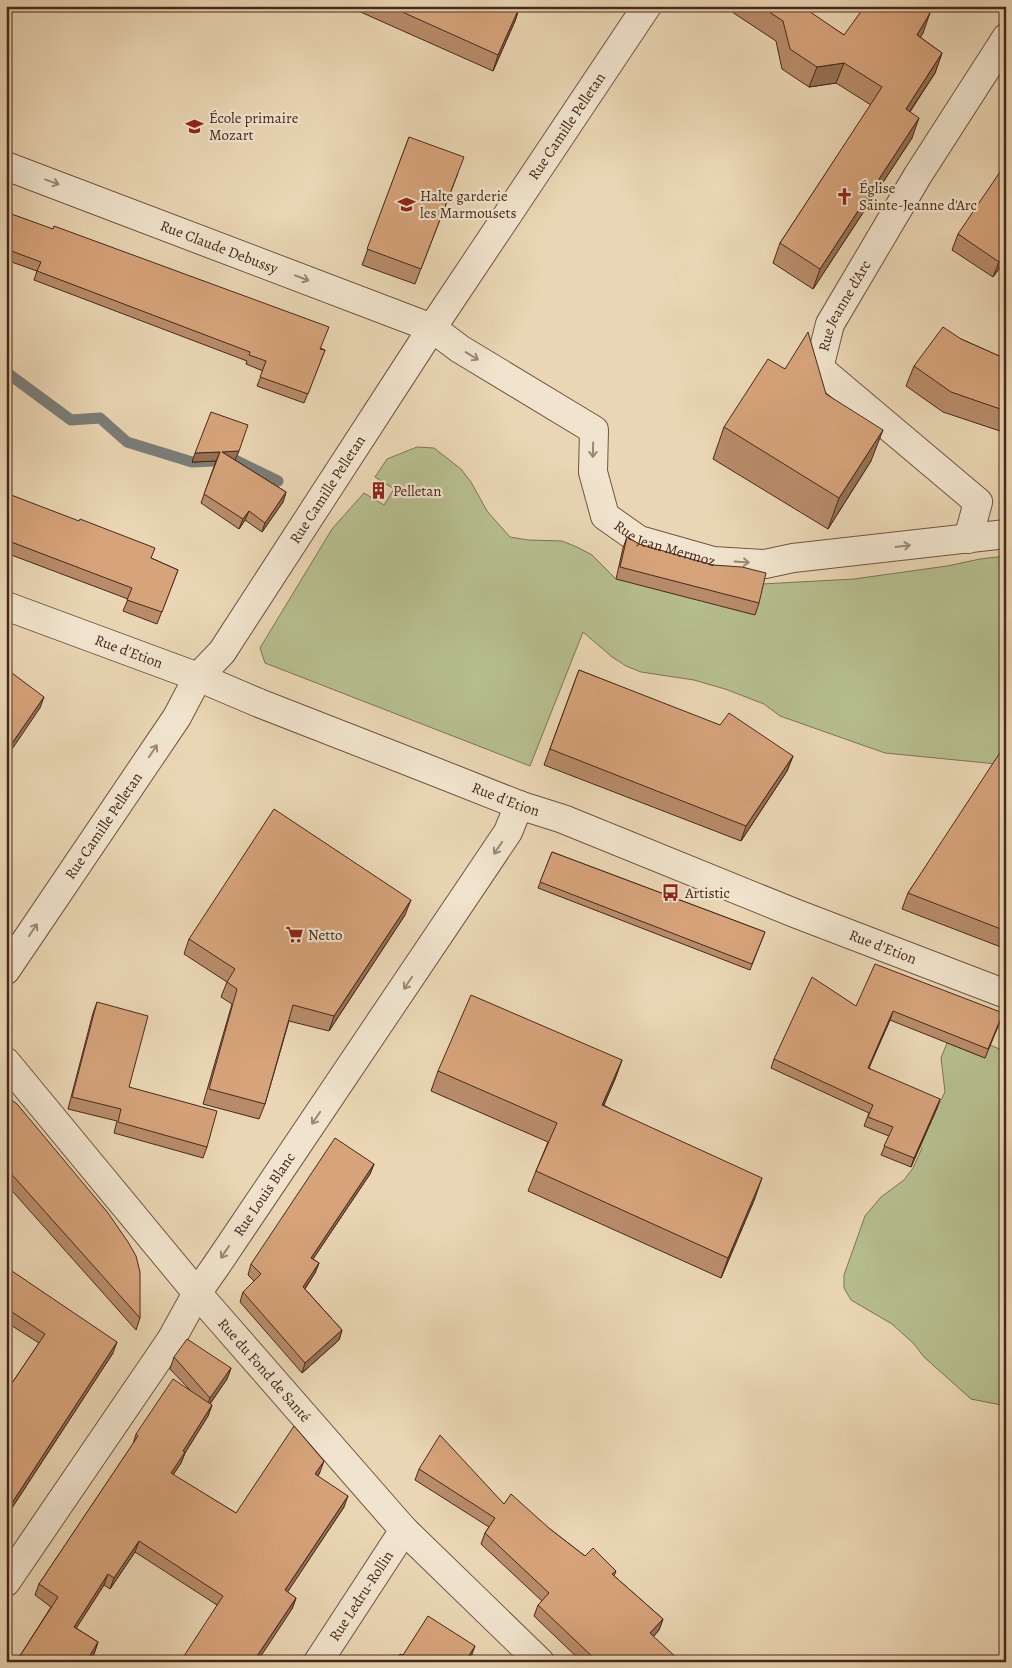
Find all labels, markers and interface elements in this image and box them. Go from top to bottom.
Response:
street label: Rue Camille Pelletan [524,68,610,184]
place label: École primaire Mozart [209,108,299,145]
school or university icon: École primaire Mozart [185,117,205,137]
one-way arrow [44,178,59,187]
place label: Église Sainte-Jeanne d'Arc [859,178,977,215]
place label: Halte garderie les Marmousets [420,186,516,223]
church icon: Église Sainte-Jeanne d'Arc [835,187,855,207]
school or university icon: Halte garderie les Marmousets [396,195,416,215]
street label: Rue Claude Debussy [157,216,281,279]
street label: Rue Jeanne d'Arc [814,256,876,353]
one-way arrow [294,274,309,283]
one-way arrow [464,351,478,361]
street label: Rue Camille Pelletan [285,431,370,547]
one-way arrow [588,442,598,458]
building icon: Pelletan [369,481,389,501]
place label: Pelletan [393,481,442,501]
street label: Rue Jean Mermoz [610,515,718,571]
one-way arrow [895,541,911,551]
one-way arrow [734,558,750,567]
street label: Rue d'Etion [92,630,166,673]
one-way arrow [148,744,158,758]
street label: Rue Camille Pelletan [60,768,147,883]
street label: Rue d'Etion [469,777,542,821]
one-way arrow [493,841,503,855]
bus stop icon: Artistic [661,883,681,903]
place label: Artistic [684,883,730,903]
one-way arrow [29,923,39,937]
supermarket icon: Netto [284,925,304,945]
place label: Netto [308,925,343,945]
street label: Rue d'Etion [846,925,920,969]
one-way arrow [403,976,413,990]
one-way arrow [311,1110,321,1124]
street label: Rue Louis Blanc [229,1148,300,1240]
one-way arrow [220,1245,230,1259]
street label: Rue du Fond de Santé [213,1314,315,1426]
street label: Rue Ledru-Rollin [324,1547,398,1645]

